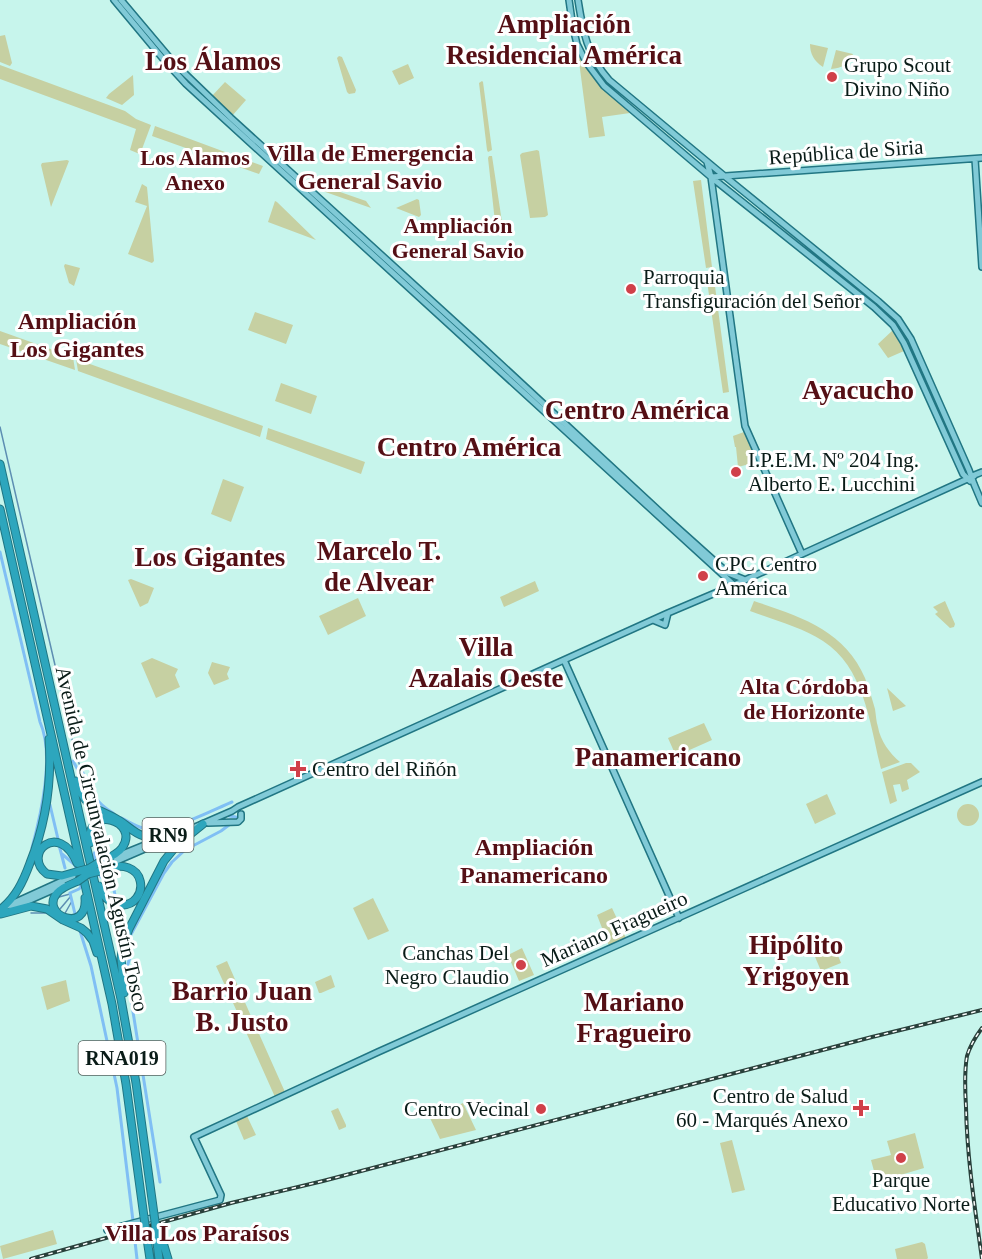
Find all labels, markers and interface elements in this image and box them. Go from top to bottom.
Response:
district label: Ampliación Residencial América [446,9,683,70]
district label: Los Álamos [145,46,281,76]
place label: Grupo Scout Divino Niño [844,53,951,101]
marker: Grupo Scout Divino Niño [825,70,839,84]
street label: República de Siria [768,135,925,169]
district label: Villa de Emergencia General Savio [266,140,474,194]
district label: Los Alamos Anexo [140,145,250,195]
district label: Ampliación General Savio [392,213,524,263]
place label: Parroquia Transfiguración del Señor [643,265,862,313]
marker: Parroquia Transfiguración del Señor [624,282,638,296]
district label: Ampliación Los Gigantes [10,308,144,362]
district label: Ayacucho [802,375,914,405]
district label: Centro América [545,395,730,425]
district label: Centro América [377,432,562,462]
place label: I.P.E.M. Nº 204 Ing. Alberto E. Lucchini [748,448,919,496]
marker: I.P.E.M. Nº 204 Ing. Alberto E. Lucchini [729,465,743,479]
district label: Marcelo T. de Alvear [317,536,441,597]
district label: Los Gigantes [135,542,285,572]
place label: CPC Centro América [715,552,817,600]
marker: CPC Centro América [696,569,710,583]
district label: Villa Azalais Oeste [408,632,564,693]
street label: Avenida de Circunvalación Agustín Tosco [51,664,153,1014]
district label: Alta Córdoba de Horizonte [740,674,868,724]
district label: Panamericano [575,742,741,772]
place label: Centro del Riñón [312,757,457,781]
marker: Centro del Riñón [289,760,307,778]
road number: RN9 [142,818,194,852]
district label: Ampliación Panamericano [460,834,608,888]
street label: Mariano Fragueiro [537,886,691,972]
district label: Hipólito Yrigoyen [743,930,849,991]
place label: Canchas Del Negro Claudio [385,941,509,989]
marker: Canchas Del Negro Claudio [514,958,528,972]
district label: Barrio Juan B. Justo [172,976,312,1037]
district label: Mariano Fragueiro [577,987,691,1048]
road number: RNA019 [78,1041,166,1075]
place label: Centro de Salud 60 - Marqués Anexo [676,1084,848,1132]
place label: Centro Vecinal [404,1097,529,1121]
marker: Centro de Salud 60 - Marqués Anexo [852,1099,870,1117]
marker: Centro Vecinal [534,1102,548,1116]
marker: Parque Educativo Norte [894,1151,908,1165]
place label: Parque Educativo Norte [832,1168,970,1216]
district label: Villa Los Paraísos [105,1220,289,1246]

